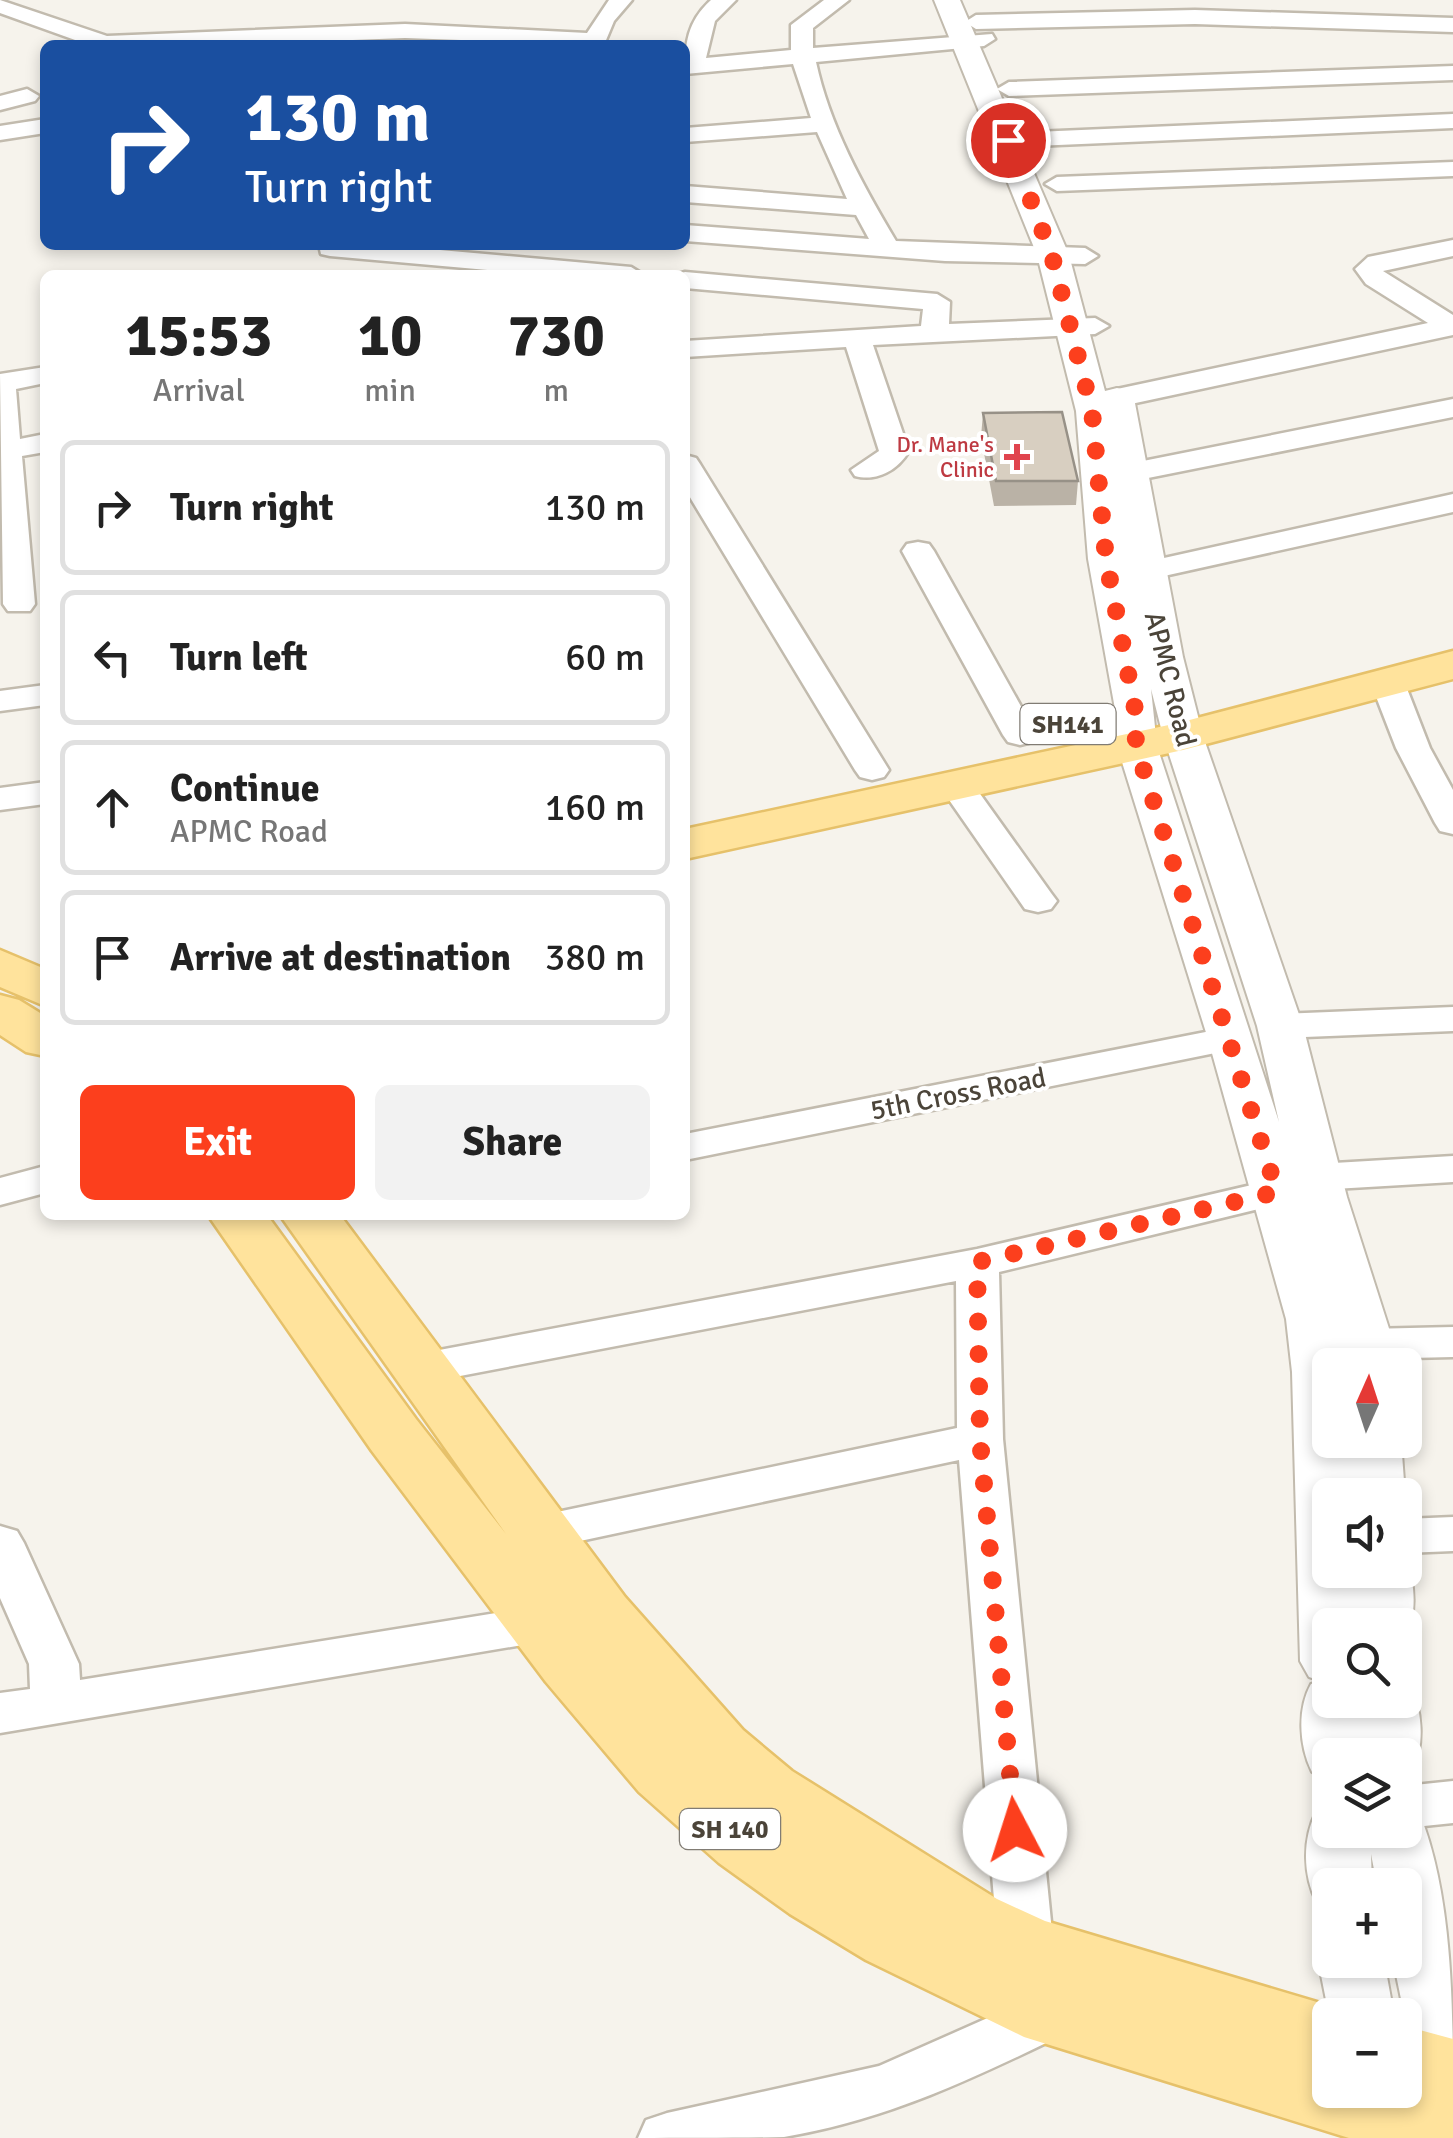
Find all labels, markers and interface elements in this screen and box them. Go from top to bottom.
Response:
text: 130 m [245,74,430,160]
icon: right [80,80,210,210]
pin [966,98,1051,183]
icon: arrive [981,113,1036,168]
text: Turn right [245,160,433,215]
text: 15:53 [125,299,272,373]
text: 10 [358,299,422,373]
text: 730 [508,299,605,373]
text: Arrival [153,371,245,410]
text: min [364,371,416,410]
text: m [543,371,569,410]
place label: Dr. Mane's Clinic [896,431,994,483]
marker: Dr. Mane's Clinic [1004,444,1030,470]
icon: right [85,480,140,535]
text: Turn right [170,484,334,531]
text: 130 m [545,484,645,531]
street label: APMC Road [1137,608,1203,750]
icon: left [85,630,140,685]
text: Turn left [170,634,308,681]
text: 60 m [565,634,645,681]
road number: SH141 [1020,704,1116,744]
text: Continue [170,765,320,812]
icon: ahead [85,780,140,835]
text: 160 m [545,784,645,831]
text: APMC Road [170,812,328,851]
icon: arrive [85,930,140,985]
text: Arrive at destination [170,934,511,981]
text: 380 m [545,934,645,981]
street label: 5th Cross Road [867,1060,1049,1128]
button: Exit [80,1085,355,1200]
button: Share [375,1085,650,1200]
north arrow [1312,1348,1422,1458]
map controls [1312,1348,1422,2108]
button: sound [1312,1478,1422,1588]
button: search [1312,1608,1422,1718]
button: layers [1312,1738,1422,1848]
position arrow [963,1778,1067,1882]
road number: SH 140 [680,1809,780,1849]
button: + [1312,1868,1422,1978]
button: − [1312,1998,1422,2108]

